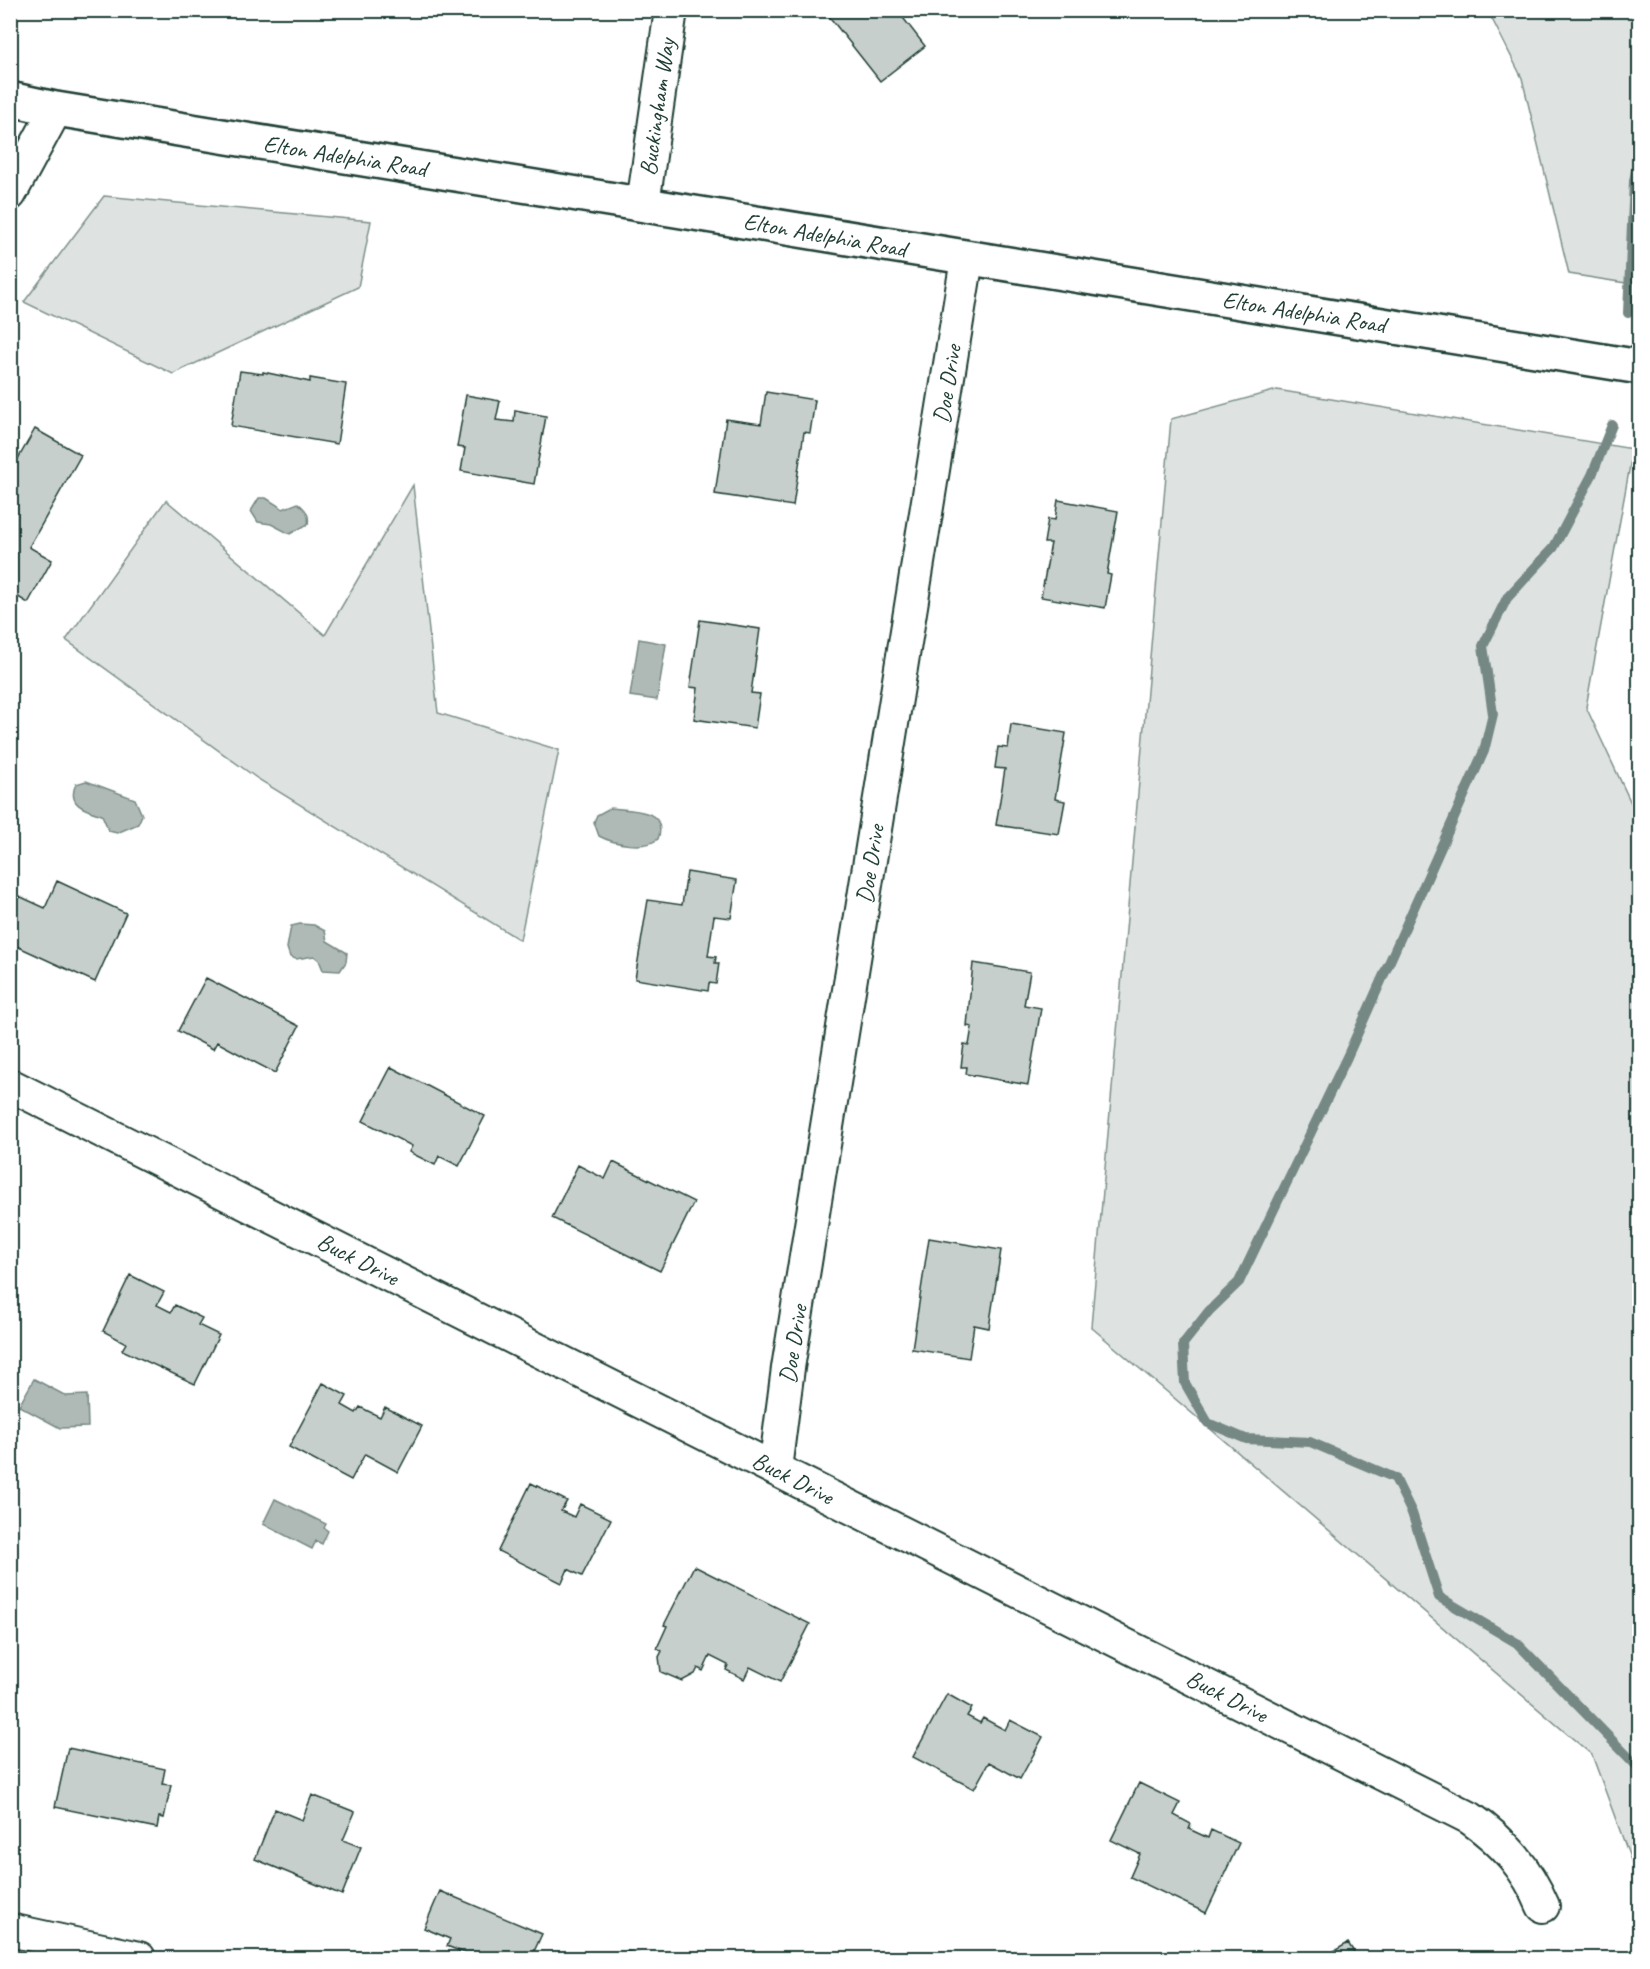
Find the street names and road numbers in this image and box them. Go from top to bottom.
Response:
street label: Buckingham Way [633,35,682,177]
street label: Elton Adelphia Road [261,128,432,184]
street label: Elton Adelphia Road [741,206,912,265]
street label: Elton Adelphia Road [1220,284,1391,340]
street label: Doe Drive [926,340,968,425]
street label: Doe Drive [849,820,891,905]
street label: Buck Drive [312,1226,406,1293]
street label: Doe Drive [772,1300,814,1385]
street label: Buck Drive [747,1445,841,1512]
street label: Buck Drive [1181,1663,1275,1730]

